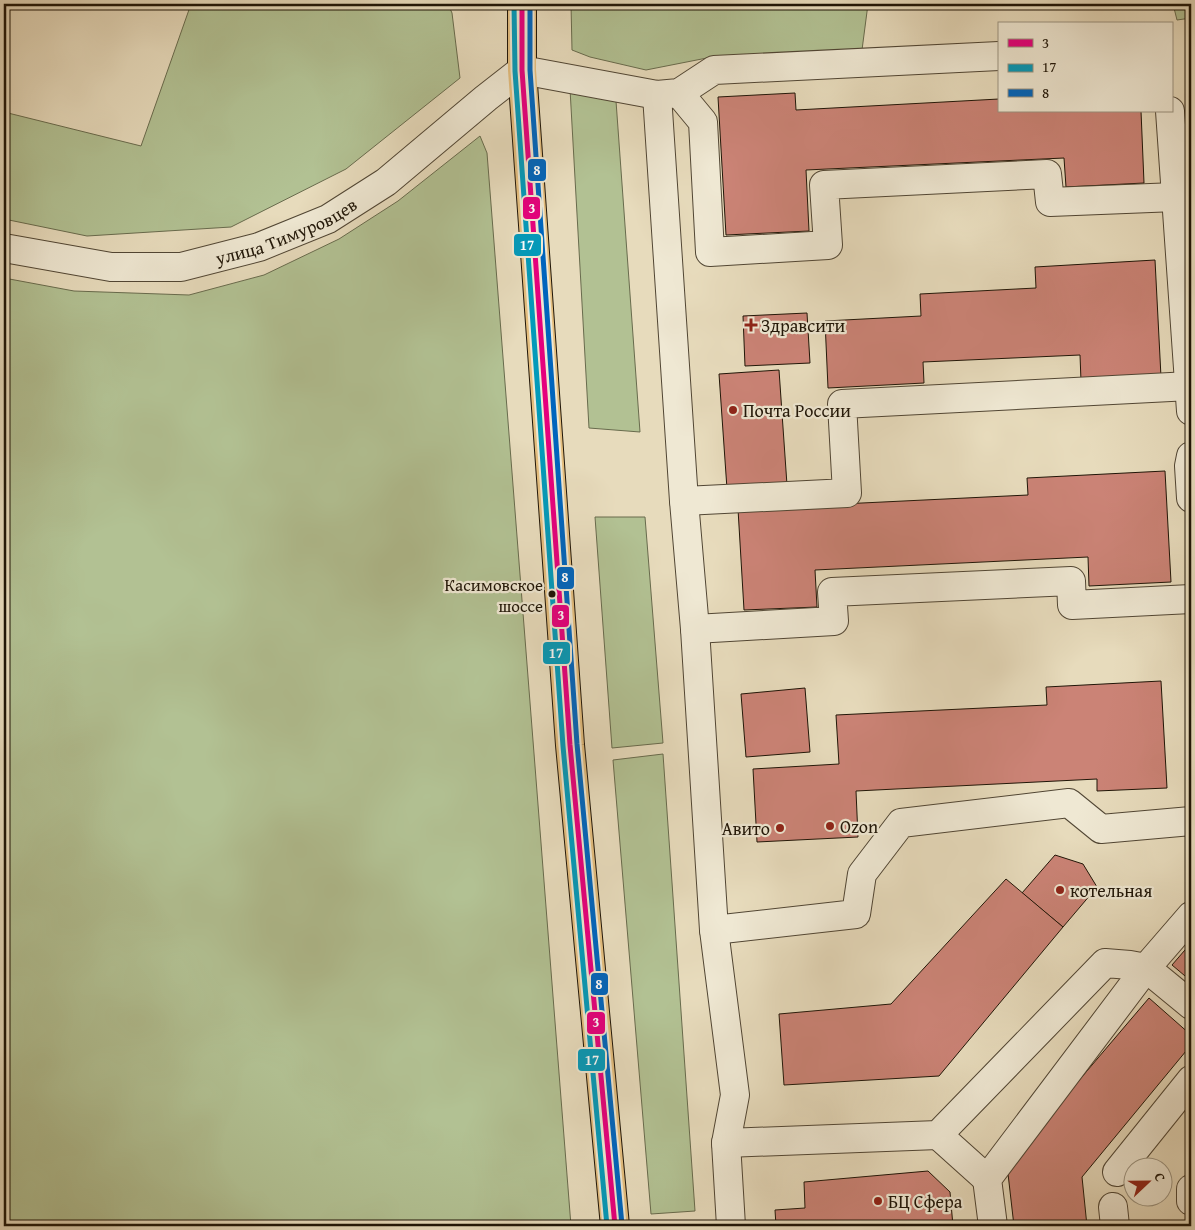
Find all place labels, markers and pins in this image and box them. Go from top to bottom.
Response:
place label: Здравсити [761,312,846,339]
marker: Здравсити [745,319,757,331]
place label: Почта России [743,397,851,424]
marker: Почта России [727,404,739,416]
place label: Касимовское шоссе [445,572,543,618]
marker: Касимовское шоссе [547,589,557,599]
place label: Ozon [840,813,878,840]
place label: Авито [722,815,770,842]
marker: Ozon [824,820,836,832]
marker: Авито [774,822,786,834]
place label: котельная [1070,877,1152,904]
marker: котельная [1054,884,1066,896]
place label: БЦ Сфера [888,1188,963,1215]
marker: БЦ Сфера [872,1195,884,1207]

